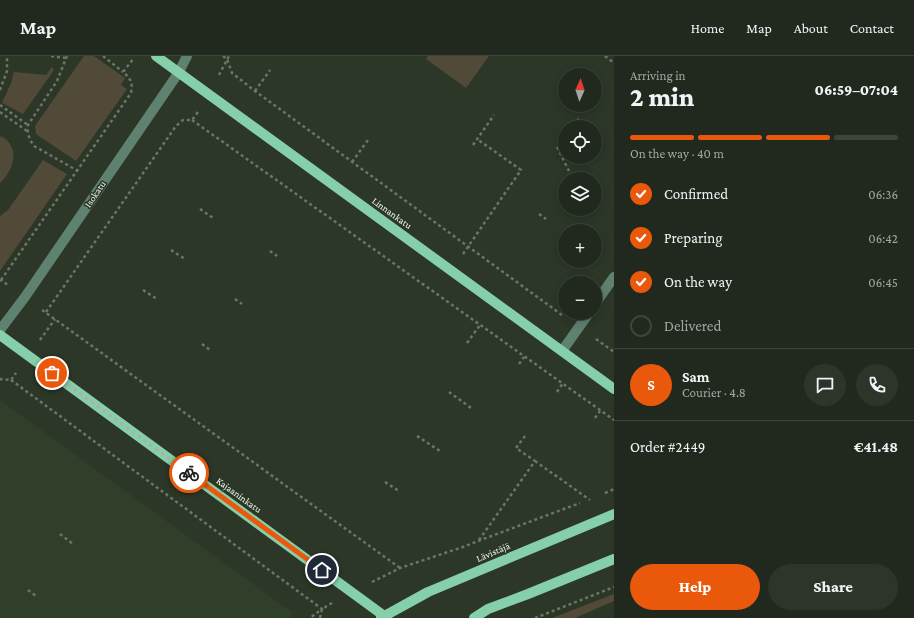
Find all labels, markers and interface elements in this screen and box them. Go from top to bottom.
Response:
text: Map [20,17,56,38]
text: Home [691,20,724,36]
text: Map [746,20,772,36]
text: About [794,20,828,36]
text: Contact [850,20,894,36]
north arrow [558,68,602,112]
map controls [558,68,602,320]
text: Arriving in [630,68,686,83]
text: 06:59–07:04 [815,82,898,98]
text: 2 min [630,83,694,112]
button: locate [558,120,602,164]
text: On the way · 40 m [630,146,724,161]
button: layers [558,172,602,216]
street label: Isokatu [82,178,108,209]
icon: check [630,183,652,205]
text: Confirmed [664,186,728,202]
text: 06:36 [868,187,898,202]
street label: Linnankatu [370,195,415,231]
button: + [558,224,602,268]
icon: check [630,227,652,249]
text: Preparing [664,230,723,246]
text: 06:42 [868,231,898,246]
icon: check [630,271,652,293]
text: On the way [664,274,732,290]
text: 06:45 [868,275,898,290]
button: − [558,276,602,320]
text: Delivered [664,318,721,334]
pin [35,356,69,390]
icon: bag [41,362,63,384]
button: chat [804,364,846,406]
button: phone [856,364,898,406]
text: Sam [682,369,710,385]
text: S [647,377,655,393]
text: Courier · 4.8 [682,385,746,400]
text: Order #2449 [630,439,705,455]
text: €41.48 [854,439,898,455]
courier [169,453,209,493]
icon: bike [178,462,200,484]
street label: Kajaaninkatu [214,475,264,516]
street label: Lävistäjä [474,540,512,565]
pin [305,553,339,587]
icon: home [311,559,333,581]
button: Help [630,564,760,610]
button: Share [768,564,898,610]

